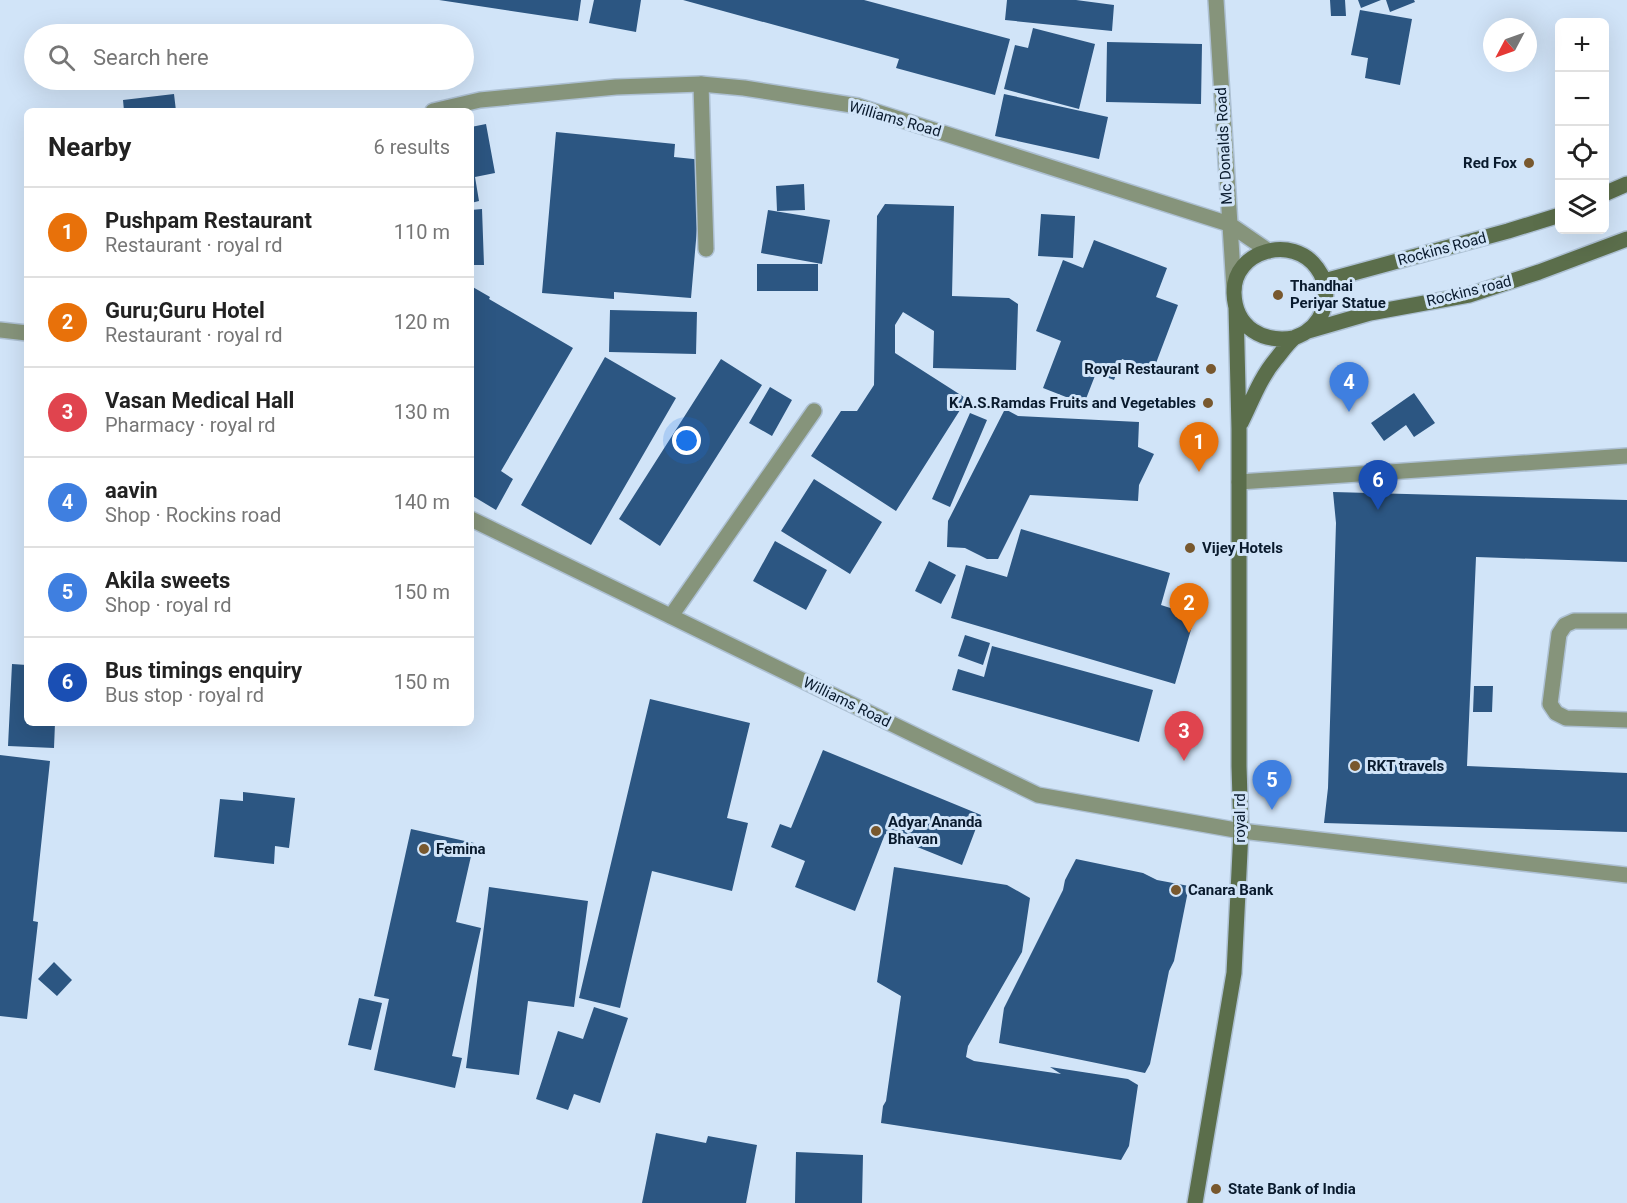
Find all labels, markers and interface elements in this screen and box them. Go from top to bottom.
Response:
north arrow [1483,18,1537,72]
map controls [1555,18,1609,234]
button: + [1555,18,1609,72]
search box [24,24,474,90]
icon: search [45,41,78,74]
text: Search here [93,45,209,70]
button: − [1555,72,1609,126]
street label: Mc Donalds Road [1212,87,1236,205]
street label: Williams Road [847,97,943,141]
button: locate [1555,126,1609,180]
text: Nearby [48,132,131,162]
text: 6 results [374,135,450,159]
place label: Red Fox [1463,154,1517,172]
marker: Red Fox [1522,156,1536,170]
button: layers [1555,180,1609,234]
text: Pushpam Restaurant [105,208,312,233]
text: 1 [62,220,73,244]
text: 110 m [394,220,450,244]
street label: Rockins Road [1396,229,1488,269]
text: Restaurant · royal rd [105,233,282,257]
street label: Rockins road [1425,272,1513,310]
place label: Thandhai Periyar Statue [1290,277,1386,312]
marker: Thandhai Periyar Statue [1271,288,1285,302]
text: Guru;Guru Hotel [105,298,265,323]
text: 2 [62,310,73,334]
text: 120 m [394,310,450,334]
text: Restaurant · royal rd [105,323,282,347]
place label: Royal Restaurant [1084,360,1199,378]
marker: Royal Restaurant [1204,362,1218,376]
pin: 4 [1330,362,1368,412]
text: Vasan Medical Hall [105,388,294,413]
place label: K.A.S.Ramdas Fruits and Vegetables [949,394,1196,412]
marker: K.A.S.Ramdas Fruits and Vegetables [1201,396,1215,410]
text: 3 [62,400,73,424]
text: 130 m [394,400,450,424]
text: Pharmacy · royal rd [105,413,276,437]
pin: 1 [1180,422,1218,472]
your location [672,426,701,455]
pin: 6 [1358,460,1398,510]
text: aavin [105,478,158,503]
text: 4 [62,490,73,514]
text: 140 m [394,490,450,514]
text: Shop · Rockins road [105,503,281,527]
place label: Vijey Hotels [1202,539,1283,557]
marker: Vijey Hotels [1183,541,1197,555]
text: Akila sweets [105,568,230,593]
text: 5 [62,580,73,604]
text: 150 m [394,580,450,604]
pin: 2 [1170,584,1208,633]
text: Shop · royal rd [105,593,231,617]
text: Bus timings enquiry [105,658,302,683]
text: 6 [62,670,73,694]
text: 150 m [394,670,450,694]
street label: Williams Road [800,673,894,731]
text: Bus stop · royal rd [105,683,264,707]
pin: 3 [1164,712,1204,761]
place label: RKT travels [1367,757,1445,775]
marker: RKT travels [1348,759,1362,773]
pin: 5 [1252,760,1292,810]
street label: royal rd [1231,793,1249,843]
place label: Adyar Ananda Bhavan [888,813,982,848]
marker: Adyar Ananda Bhavan [869,824,883,838]
place label: Femina [436,840,486,858]
marker: Femina [417,842,431,856]
place label: Canara Bank [1188,881,1274,899]
marker: Canara Bank [1169,883,1183,897]
place label: State Bank of India [1228,1180,1356,1198]
marker: State Bank of India [1209,1182,1223,1196]

